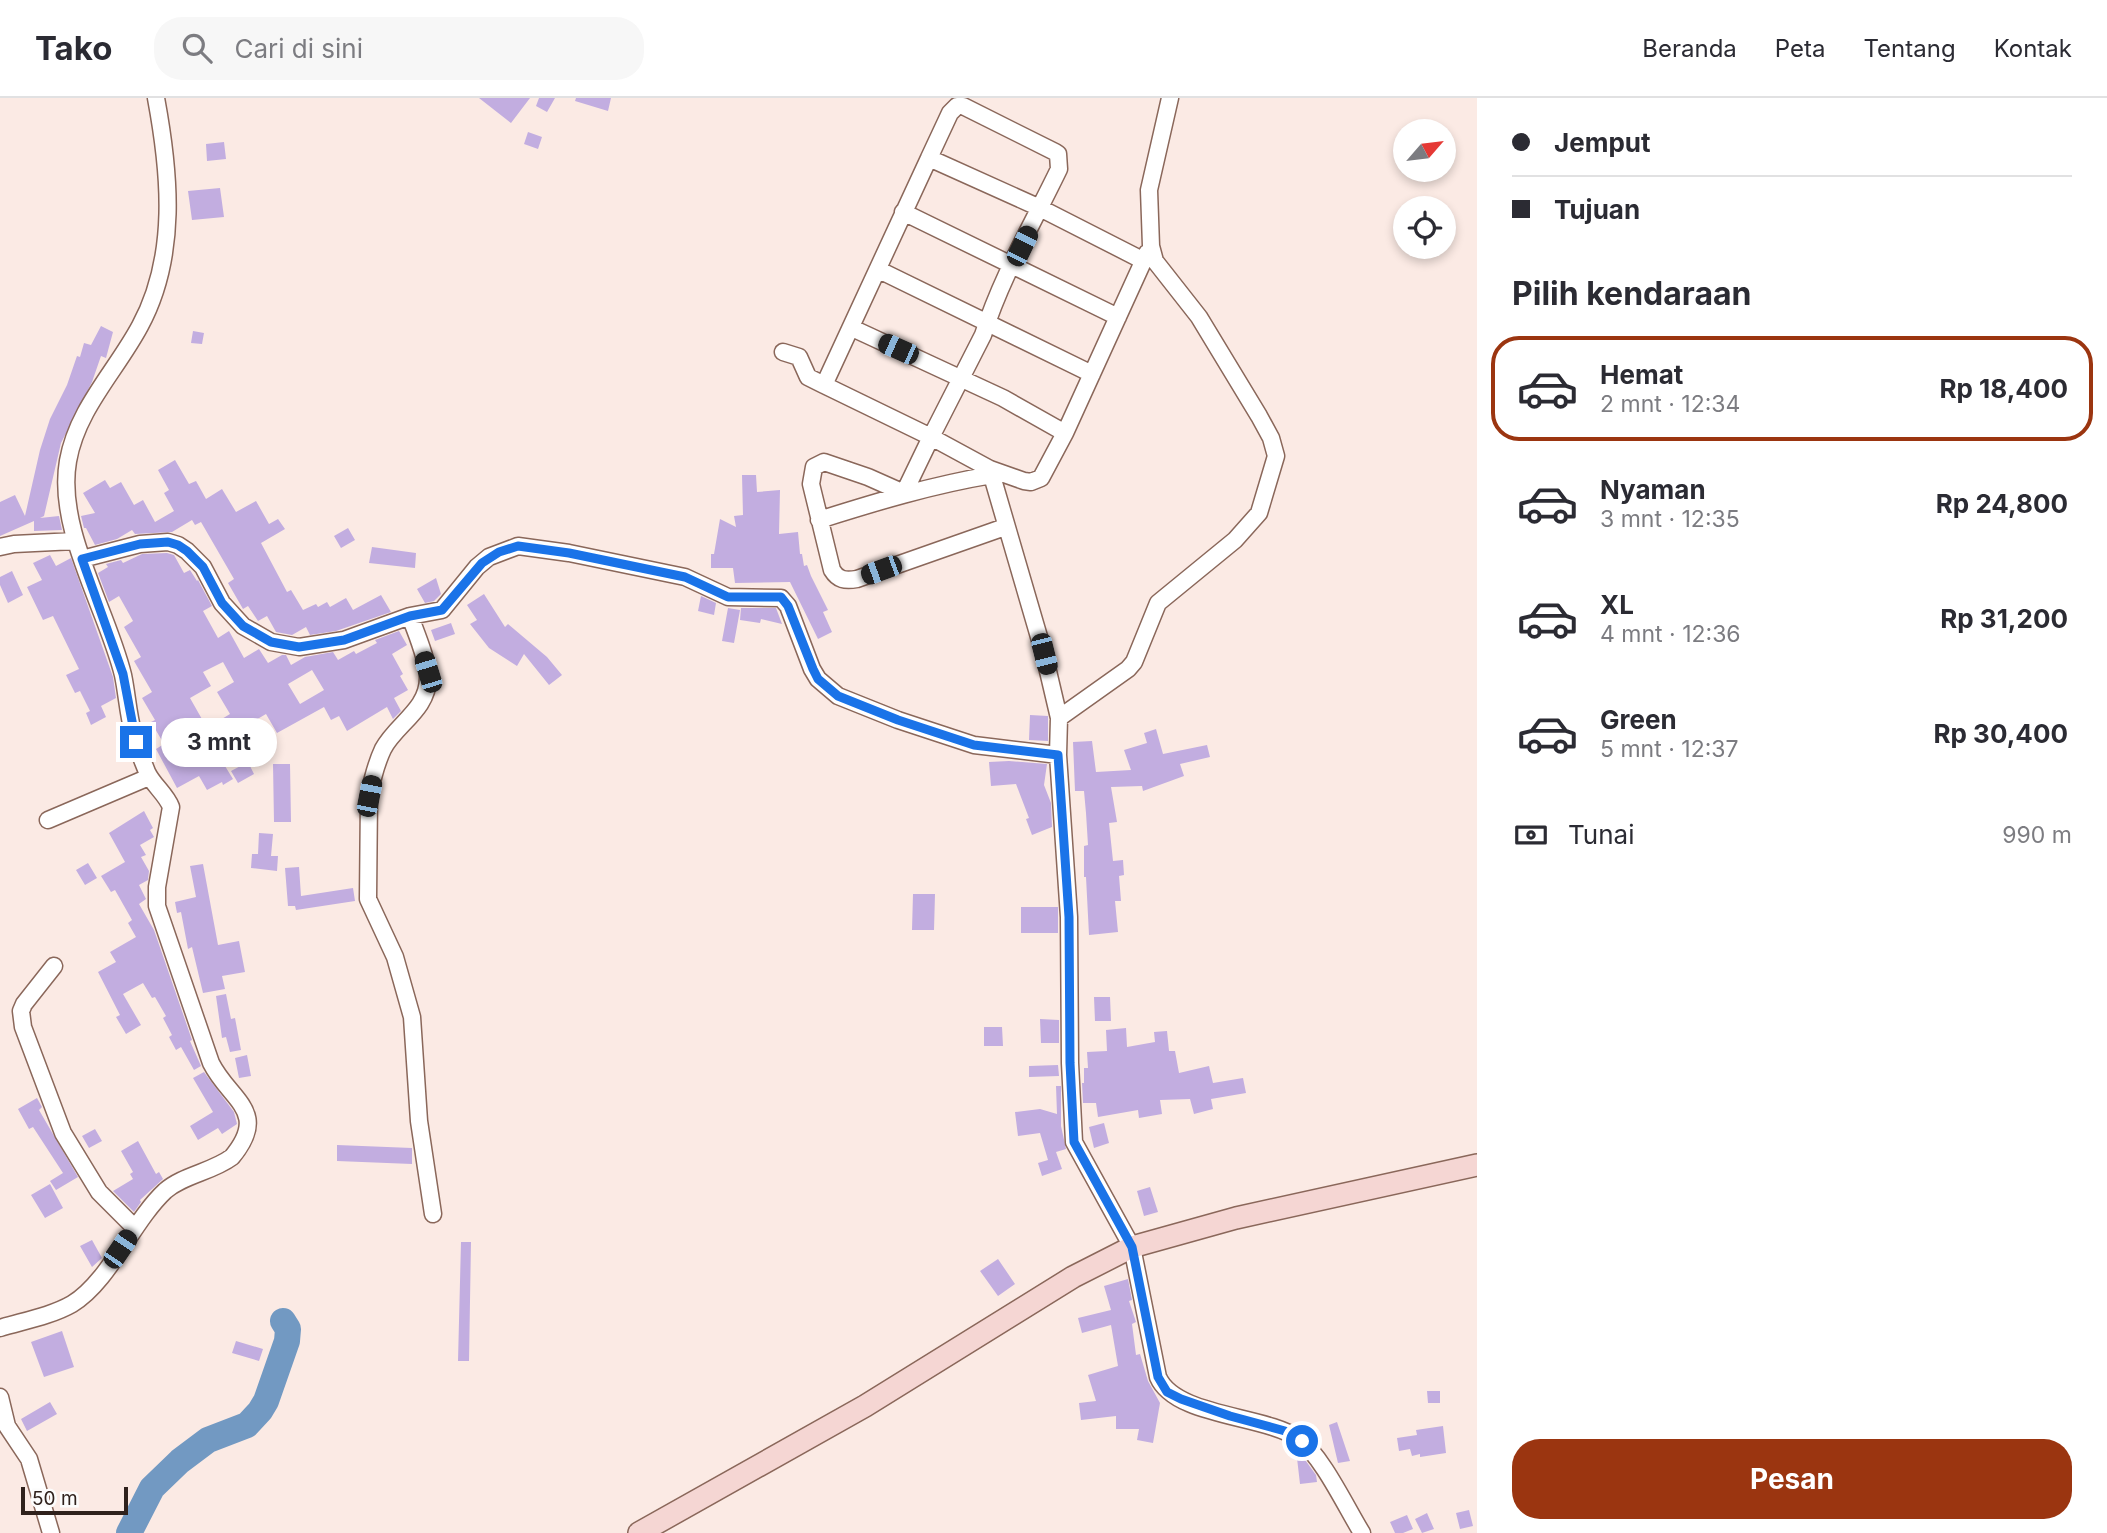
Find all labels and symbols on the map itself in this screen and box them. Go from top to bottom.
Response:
north arrow [1393,119,1456,182]
car [1004,223,1041,269]
car [875,331,922,367]
car [858,553,905,587]
car [1029,631,1060,677]
car [412,649,445,695]
callout: 3 mnt [160,718,276,766]
route end [120,726,152,758]
car [355,773,384,819]
car [100,1226,141,1272]
route start [1286,1425,1318,1457]
scale bar [21,1484,128,1516]

